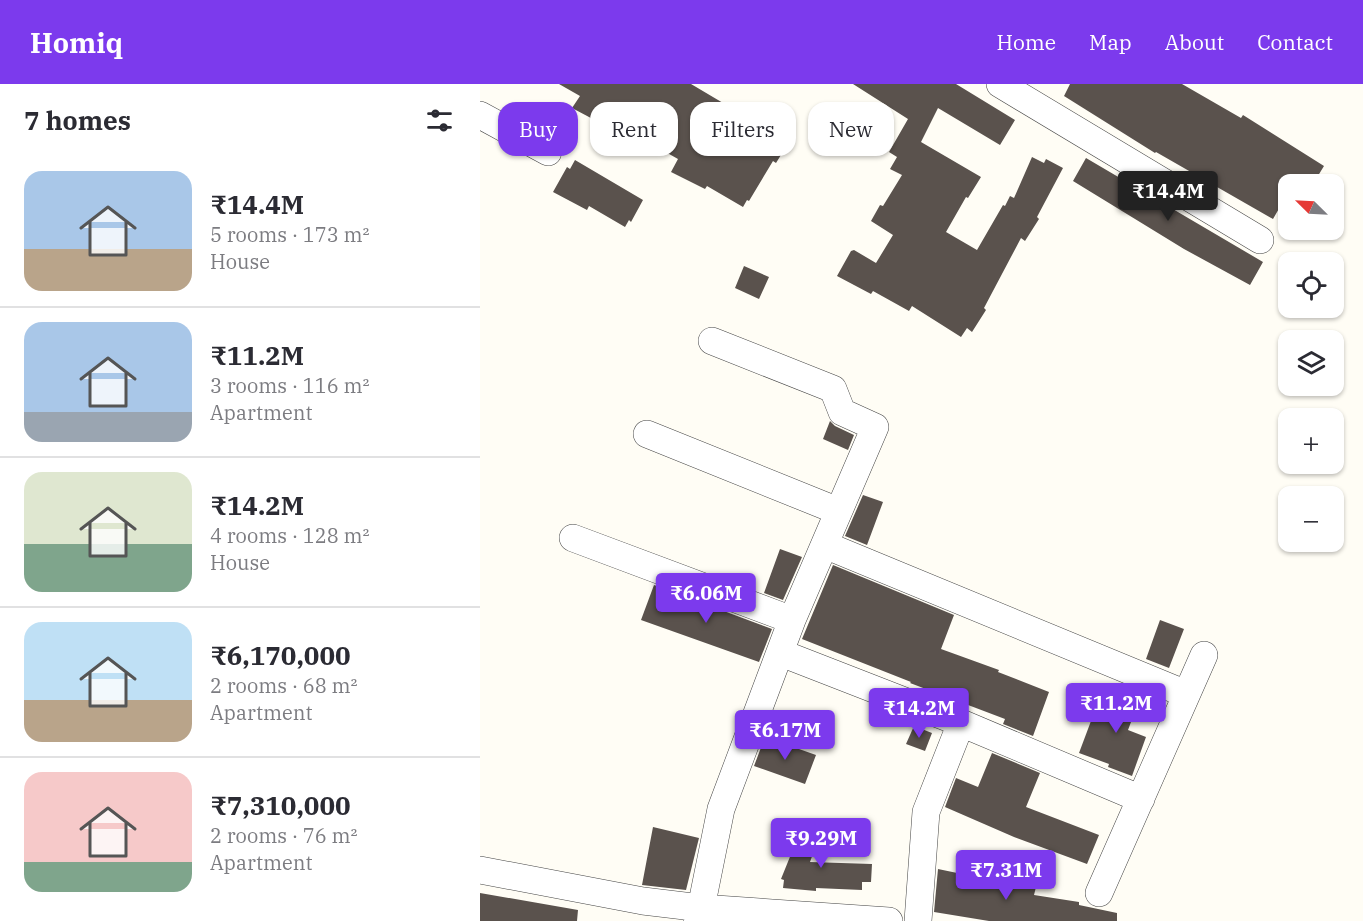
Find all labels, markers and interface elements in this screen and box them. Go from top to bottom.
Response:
text: Homiq [30,24,123,61]
text: Home [996,28,1056,56]
text: Map [1089,28,1132,56]
text: About [1165,28,1224,56]
text: Contact [1257,28,1333,56]
chip: Buy [498,102,578,156]
chip: Rent [590,102,678,156]
chip: Filters [690,102,796,156]
chip: New [808,102,894,156]
text: 7 homes [24,103,131,137]
icon: filters [423,104,456,137]
pin: ₹14.4M [1119,171,1217,222]
north arrow [1278,174,1344,240]
map controls [1278,174,1344,552]
text: ₹14.4M [1132,177,1204,204]
text: ₹14.4M [210,187,304,221]
icon: home [72,195,144,267]
text: 5 rooms · 173 m² [210,221,369,248]
text: House [210,248,270,275]
button: locate [1278,252,1344,318]
button: layers [1278,330,1344,396]
text: ₹11.2M [210,338,304,372]
icon: home [72,346,144,418]
text: 3 rooms · 116 m² [210,372,369,399]
text: Apartment [210,399,313,426]
button: + [1278,408,1344,474]
button: − [1278,486,1344,552]
text: ₹14.2M [210,488,304,522]
icon: home [72,496,144,568]
text: 4 rooms · 128 m² [210,522,369,549]
text: House [210,549,270,576]
pin: ₹6.06M [657,573,755,624]
text: ₹6.06M [670,579,742,606]
text: ₹6,170,000 [210,638,351,672]
icon: home [72,646,144,718]
text: 2 rooms · 68 m² [210,672,357,699]
pin: ₹11.2M [1067,683,1165,734]
pin: ₹14.2M [870,688,968,739]
text: ₹11.2M [1080,689,1152,716]
text: ₹14.2M [883,694,955,721]
text: Apartment [210,699,313,726]
pin: ₹6.17M [736,710,834,761]
text: ₹6.17M [749,716,821,743]
text: ₹7,310,000 [210,788,351,822]
icon: home [72,796,144,868]
pin: ₹9.29M [772,818,870,869]
text: 2 rooms · 76 m² [210,822,357,849]
text: ₹9.29M [785,824,857,851]
text: Apartment [210,849,313,876]
pin: ₹7.31M [957,850,1055,901]
text: ₹7.31M [970,856,1042,883]

